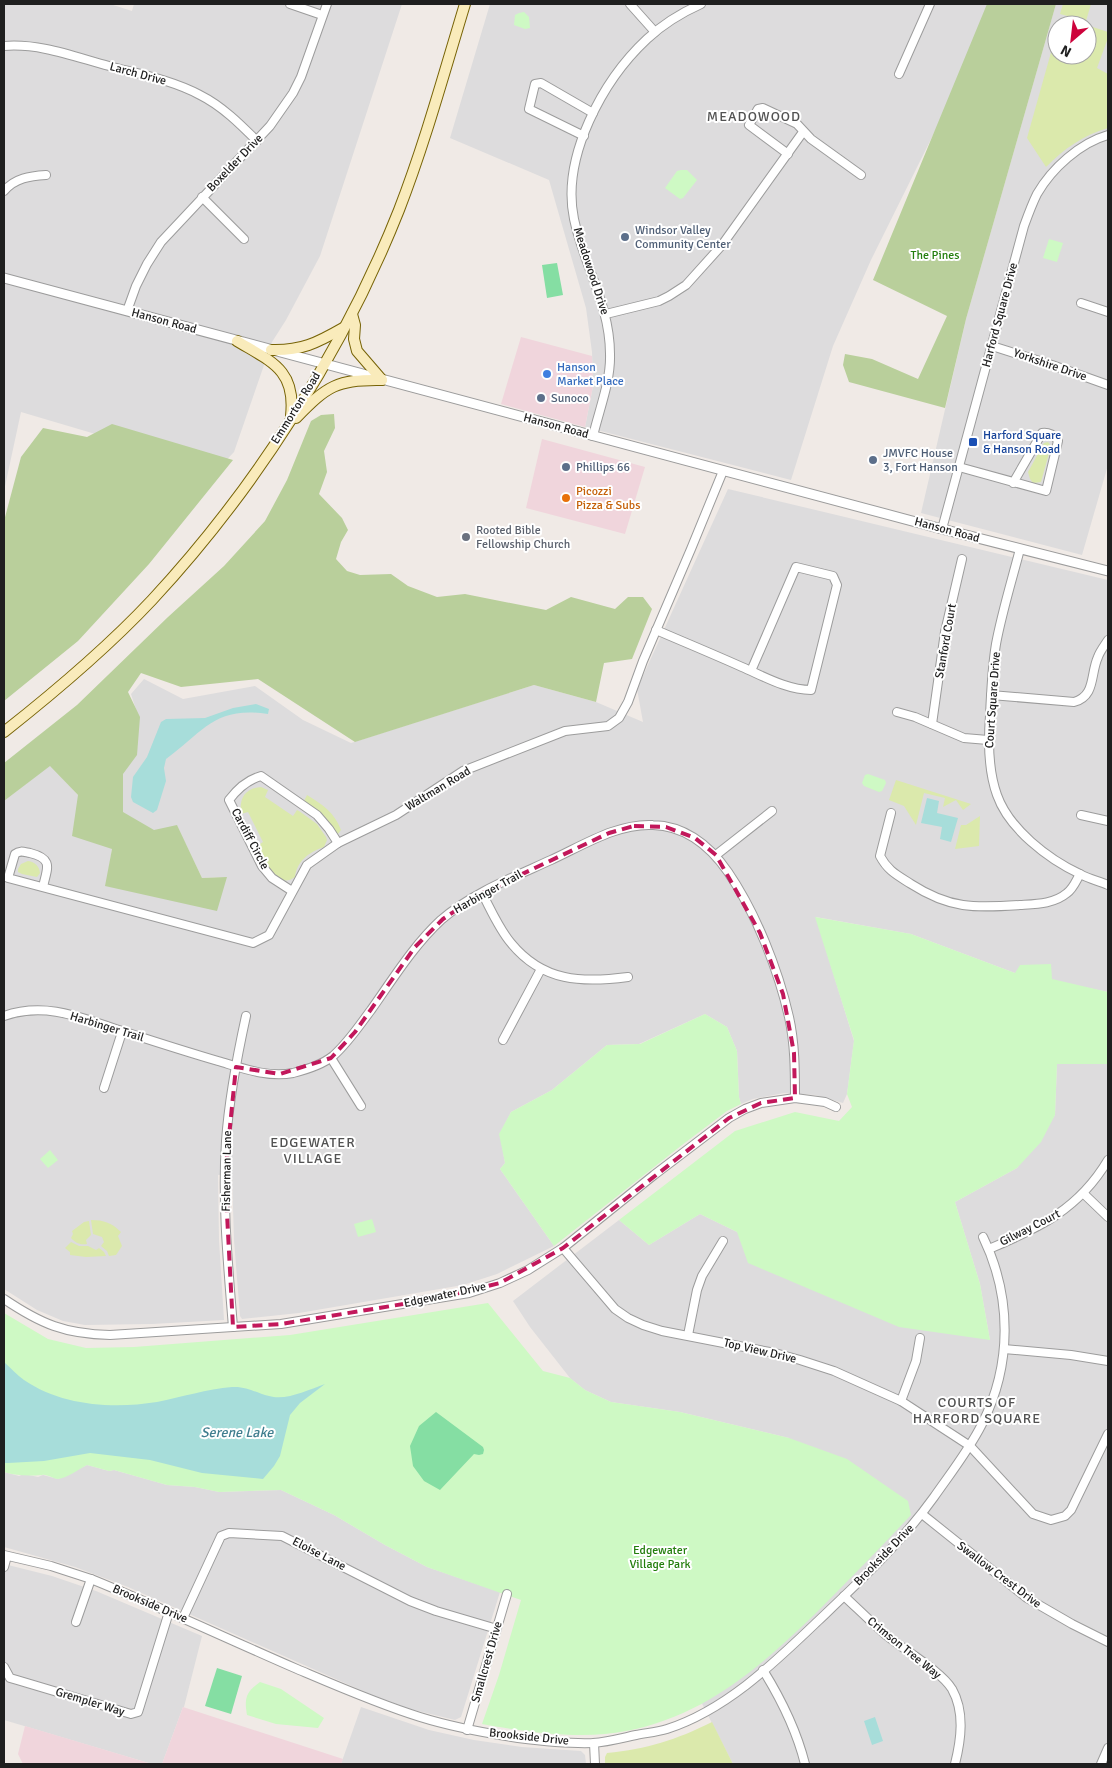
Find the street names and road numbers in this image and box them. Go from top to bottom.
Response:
street label: Larch Drive [108,59,168,89]
street label: Boxelder Drive [204,131,266,195]
street label: Meadowood Drive [570,225,612,317]
street label: Harford Square Drive [979,261,1021,369]
street label: Hanson Road [130,305,198,337]
street label: Yorkshire Drive [1011,345,1089,385]
street label: Emmorton Road [268,369,324,447]
street label: Hanson Road [522,410,590,442]
street label: Hanson Road [913,514,981,546]
street label: Stanford Court [932,602,960,680]
street label: Court Square Drive [982,651,1004,749]
street label: Waltman Road [402,764,474,814]
street label: Cardiff Circle [228,806,272,872]
street label: Harbinger Trail [451,867,526,917]
street label: Harbinger Trail [68,1009,146,1046]
street label: Fisherman Lane [219,1130,235,1212]
street label: Gilway Court [997,1206,1063,1250]
street label: Edgewater Drive [402,1279,488,1311]
street label: Top View Drive [722,1335,798,1367]
street label: Brookside Drive [851,1521,917,1589]
street label: Eloise Lane [290,1534,348,1574]
street label: Swallow Crest Drive [954,1538,1044,1612]
street label: Brookside Drive [110,1581,190,1627]
street label: Crimson Tree Way [864,1614,944,1683]
street label: Smallcrest Drive [468,1620,506,1704]
street label: Grempler Way [54,1684,127,1720]
street label: Brookside Drive [488,1725,570,1749]

